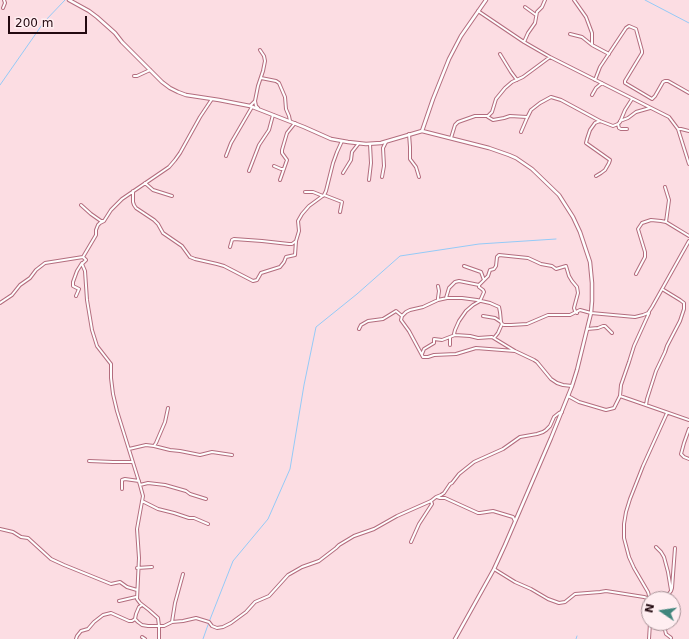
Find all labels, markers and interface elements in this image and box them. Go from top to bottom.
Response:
scale bar [10,8,89,34]
text: 200 m [15,16,53,30]
north arrow [641,591,681,631]
text: N [642,602,657,614]

